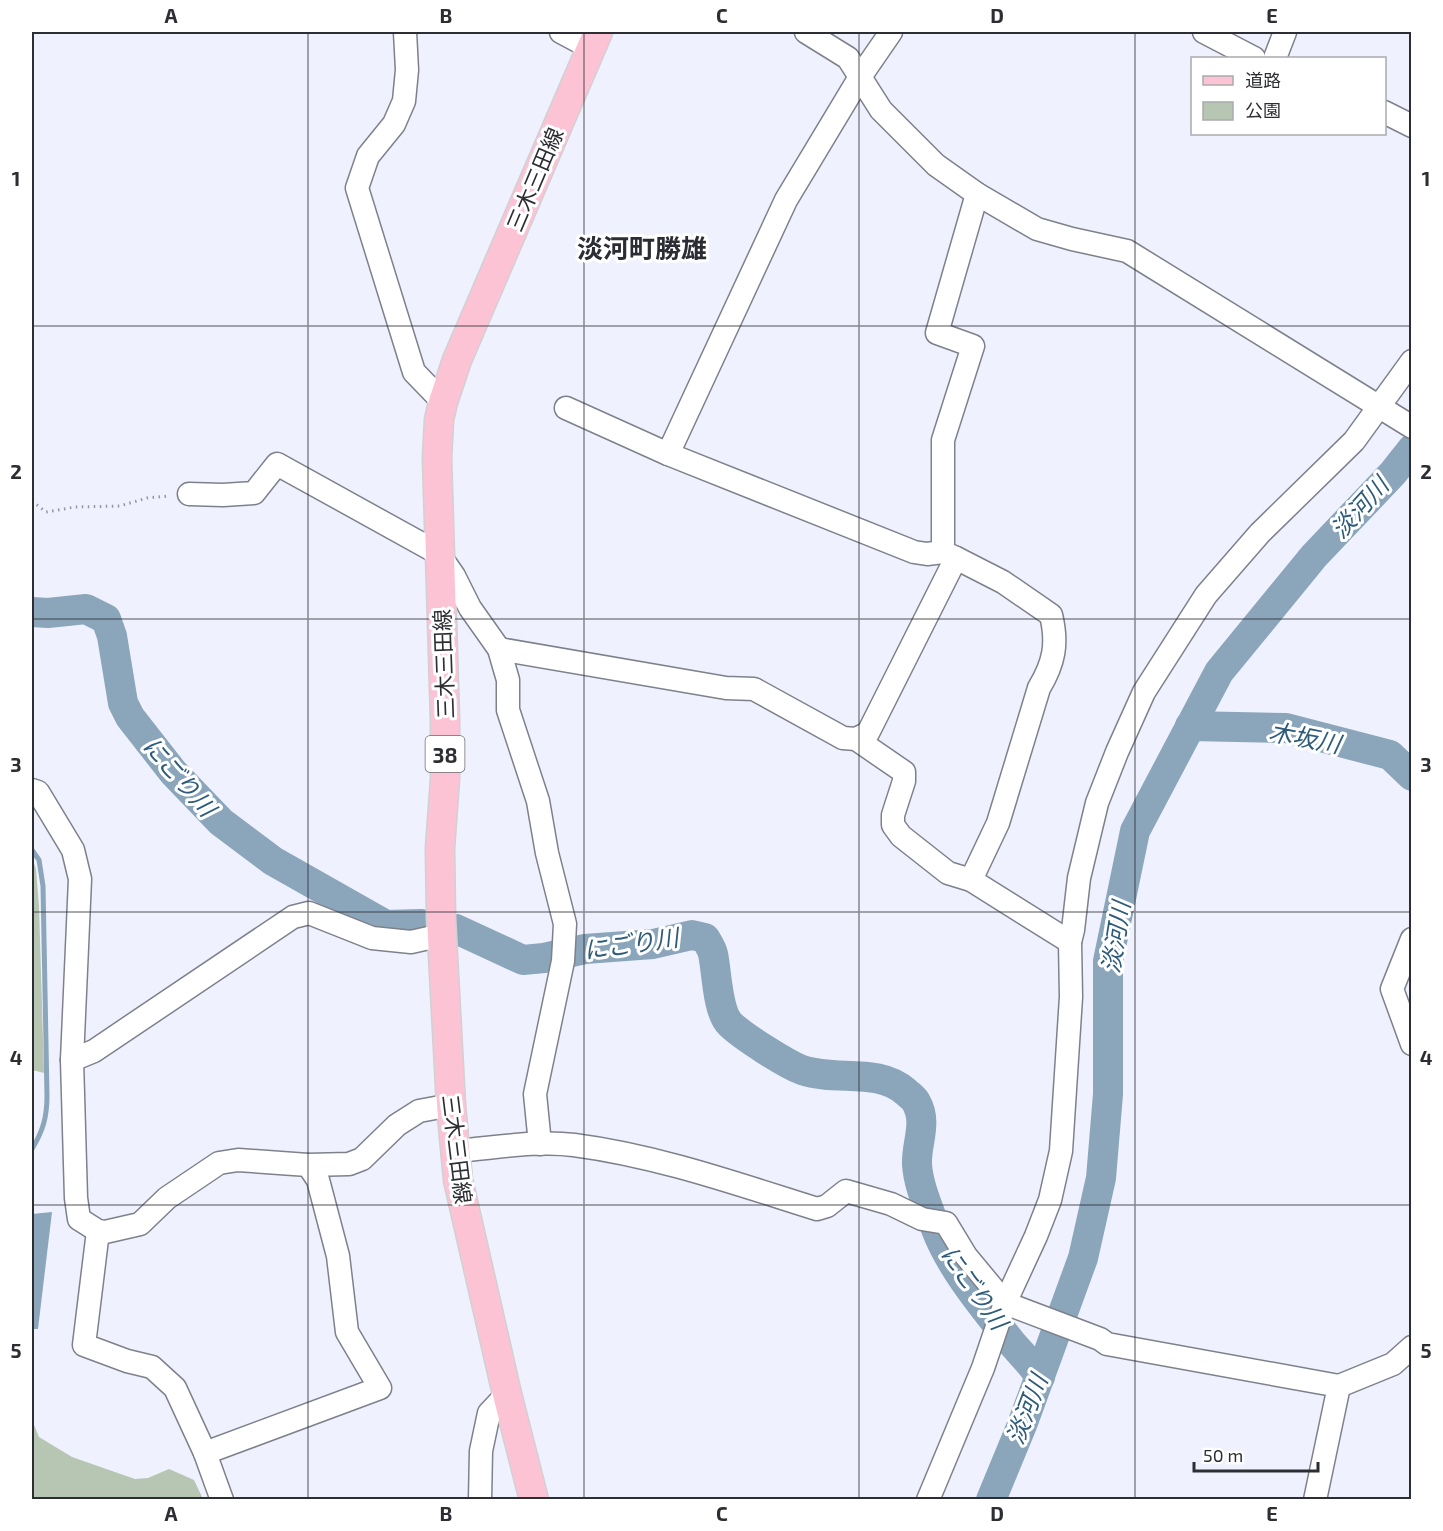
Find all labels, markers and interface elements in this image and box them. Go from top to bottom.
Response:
text: A [164,3,178,27]
text: B [440,3,452,27]
text: C [716,3,728,27]
text: D [990,3,1004,27]
text: E [1266,3,1278,27]
legend [1191,57,1386,135]
text: 道路 [1245,69,1281,91]
text: 公園 [1245,99,1281,121]
street label: 三木三田線 [501,123,567,235]
text: 1 [12,166,20,190]
text: 1 [1422,166,1430,190]
district label: 淡河町勝雄 [577,232,707,263]
text: 2 [10,459,22,483]
text: 2 [1420,459,1432,483]
water label: 淡河川 [1324,468,1396,543]
street label: 三木三田線 [428,609,458,719]
water label: 木坂川 [1267,716,1346,759]
water label: にごり川 [138,730,224,824]
road number: 38 [426,736,464,772]
text: 3 [10,752,22,776]
text: 3 [1420,752,1432,776]
water label: 淡河川 [1095,896,1135,975]
water label: にごり川 [582,922,683,964]
text: 4 [10,1045,23,1069]
text: 4 [1420,1045,1433,1069]
street label: 三木三田線 [438,1093,478,1205]
water label: にごり川 [936,1240,1016,1337]
text: 5 [10,1338,22,1362]
text: 5 [1420,1338,1432,1362]
water label: 淡河川 [1000,1367,1054,1448]
scale bar [1194,1435,1318,1473]
text: 50 m [1203,1444,1243,1466]
text: A [164,1501,178,1525]
text: B [440,1501,452,1525]
text: C [716,1501,728,1525]
text: D [990,1501,1004,1525]
text: E [1266,1501,1278,1525]

